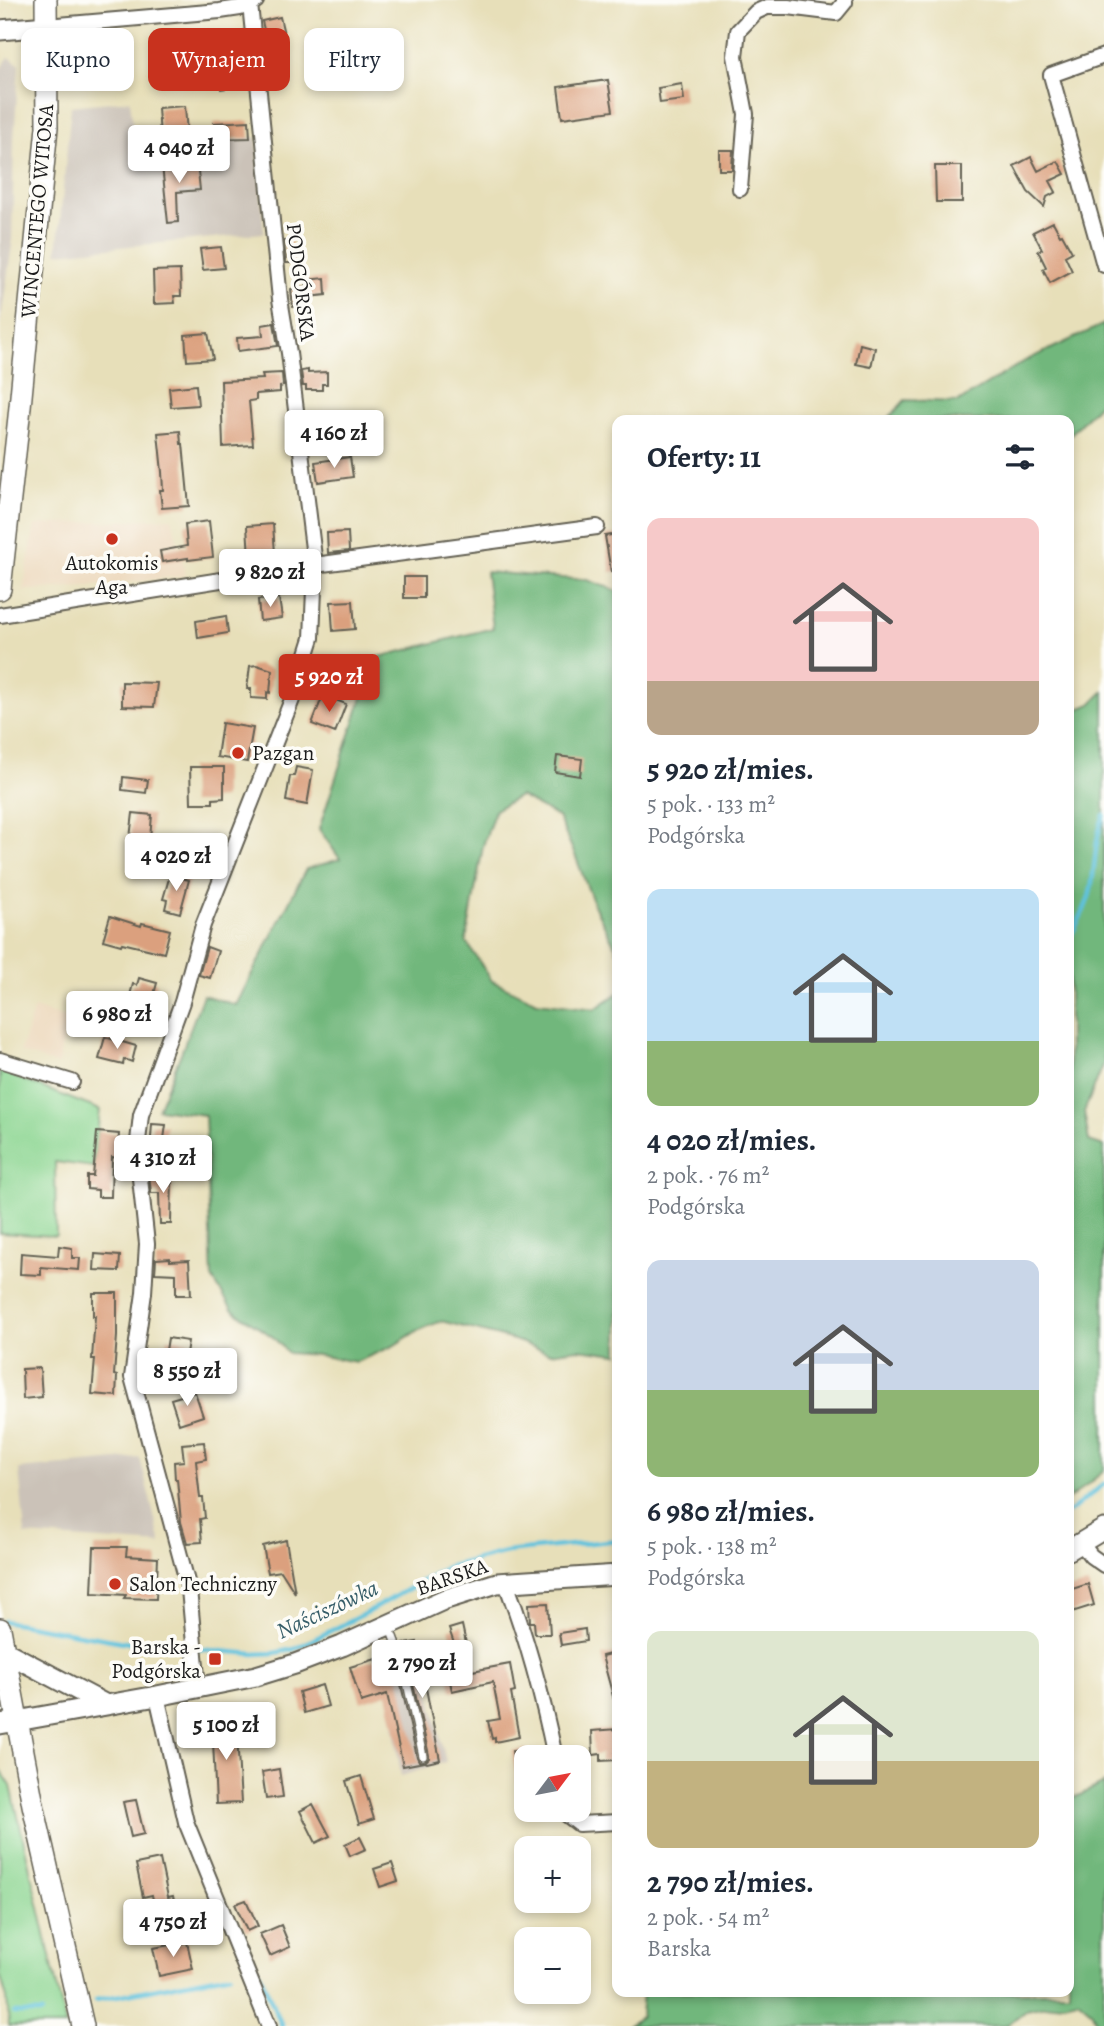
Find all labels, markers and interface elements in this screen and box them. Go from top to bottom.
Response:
chip: Kupno [21,28,134,91]
chip: Wynajem [148,28,290,91]
chip: Filtry [304,28,404,91]
street label: WINCENTEGO WITOSA [14,102,60,320]
pin: 4 040 zł [107,125,251,185]
text: 4 040 zł [144,132,214,163]
street label: PODGÓRSKA [280,221,322,343]
pin: 4 160 zł [262,410,406,470]
text: 4 160 zł [301,417,367,448]
text: Oferty: 11 [647,437,761,477]
icon: filters [1001,438,1039,476]
marker: Autokomis Aga [104,531,120,547]
place label: Autokomis Aga [65,549,158,601]
pin: 9 820 zł [198,550,342,609]
text: 9 820 zł [235,556,305,587]
icon: home [780,564,906,690]
pin: 5 920 zł [257,654,401,714]
text: 5 920 zł [295,661,363,692]
place label: Pazgan [252,739,314,767]
marker: Pazgan [230,745,246,761]
text: 5 920 zł/mies. [647,749,814,789]
text: 5 pok. · 133 m² [647,789,775,820]
text: Podgórska [647,820,745,851]
pin: 4 020 zł [104,834,248,893]
text: 4 020 zł [141,840,211,871]
icon: home [780,935,906,1061]
pin: 6 980 zł [45,992,189,1051]
text: 6 980 zł [82,998,152,1029]
text: 4 020 zł/mies. [647,1120,817,1160]
pin: 4 310 zł [91,1136,235,1195]
text: 4 310 zł [130,1142,196,1173]
text: 2 pok. · 76 m² [647,1160,769,1191]
text: Podgórska [647,1191,745,1222]
icon: home [780,1306,906,1432]
pin: 8 550 zł [115,1348,259,1408]
text: 8 550 zł [153,1355,221,1386]
text: 6 980 zł/mies. [647,1491,815,1531]
text: 5 pok. · 138 m² [647,1531,777,1562]
street label: BARSKA [413,1551,492,1602]
text: Podgórska [647,1562,745,1593]
place label: Salon Techniczny [129,1570,278,1598]
water label: Naściszówka [271,1572,383,1647]
marker: Salon Techniczny [107,1576,123,1592]
place label: Barska - Podgórska [111,1633,201,1685]
pin: 2 790 zł [350,1640,494,1700]
text: 2 790 zł [388,1647,456,1678]
marker: Barska - Podgórska [207,1651,223,1667]
icon: home [780,1677,906,1803]
pin: 5 100 zł [154,1702,298,1762]
text: 5 100 zł [193,1709,259,1740]
north arrow [514,1745,592,1822]
map controls [514,1745,591,2004]
button: + [514,1836,591,1913]
text: 2 790 zł/mies. [647,1862,814,1902]
pin: 4 750 zł [101,1899,245,1959]
text: 2 pok. · 54 m² [647,1902,769,1933]
text: 4 750 zł [139,1906,207,1937]
button: − [514,1927,591,2004]
text: Barska [647,1933,711,1964]

